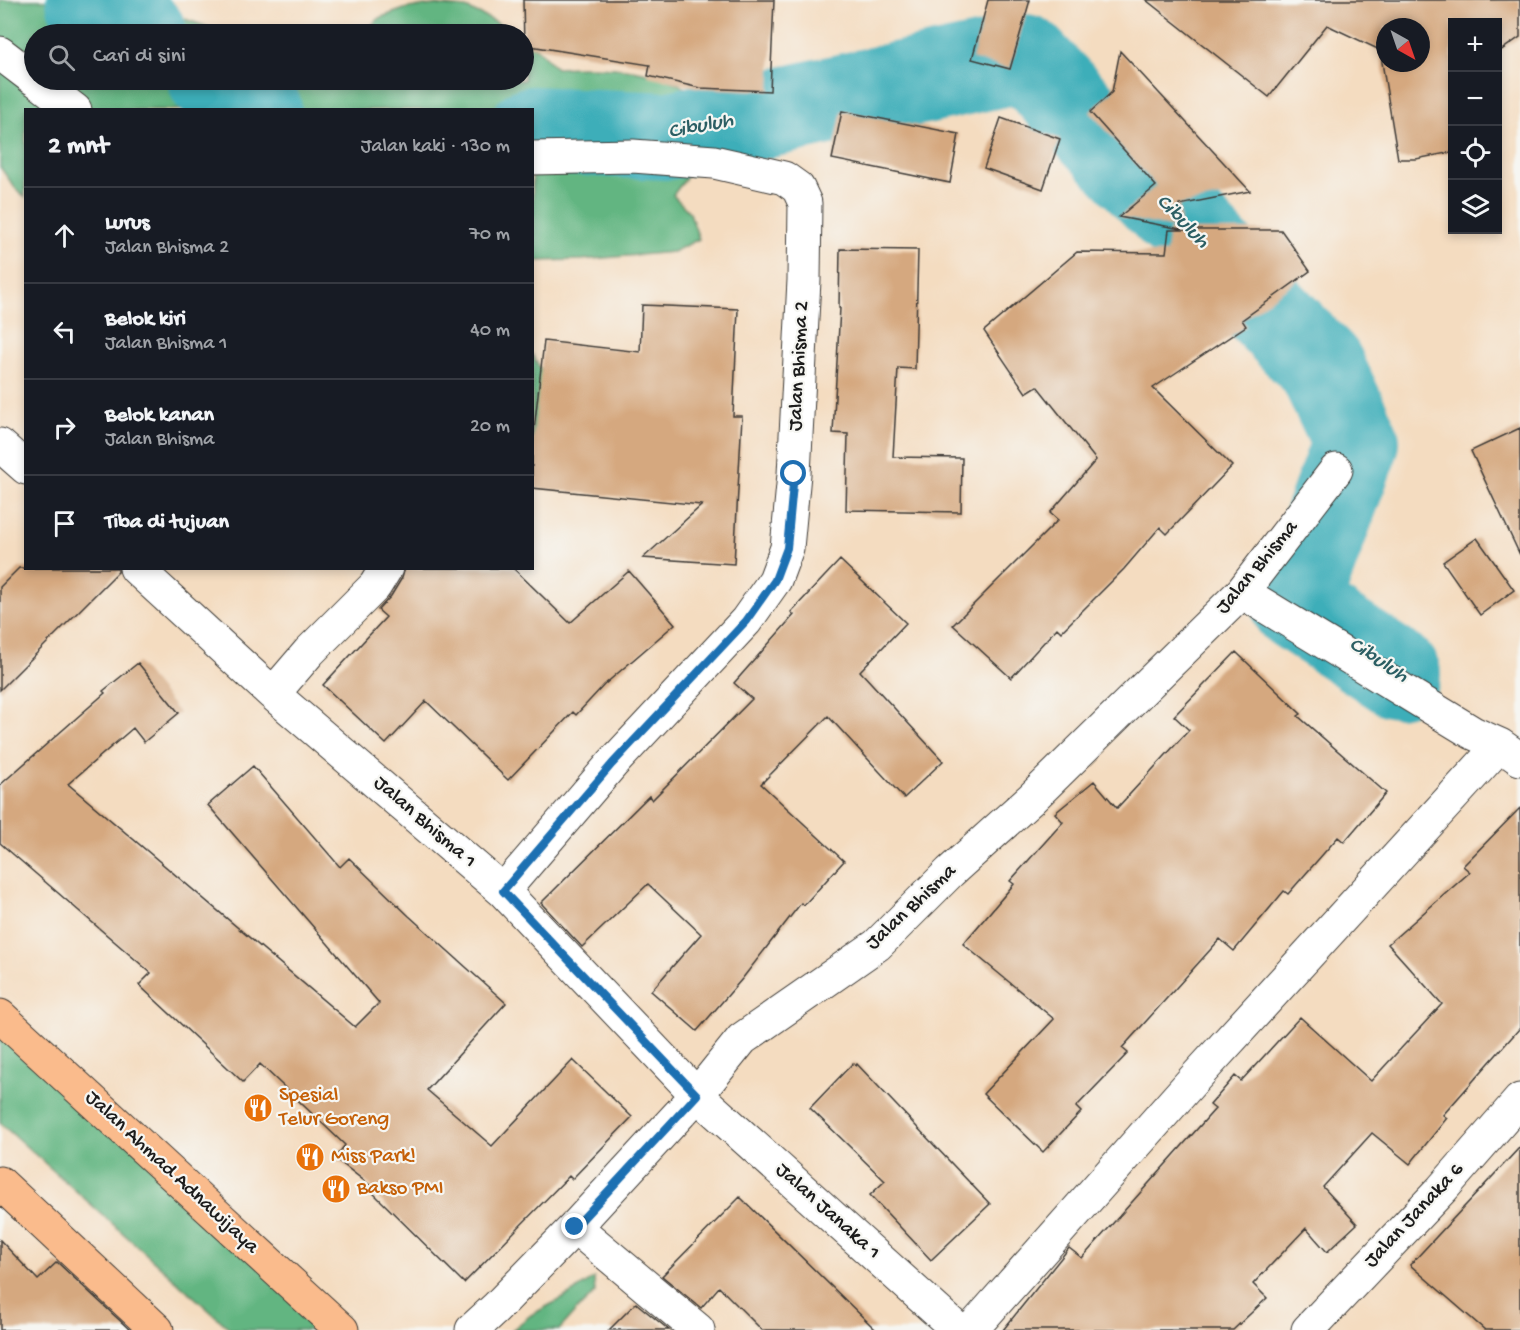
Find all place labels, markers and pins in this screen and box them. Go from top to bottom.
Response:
place label: Spesial Telur Goreng [278,1084,389,1133]
restaurant icon: Spesial Telur Goreng [242,1092,274,1124]
restaurant icon: Miss Park! [294,1141,326,1173]
place label: Miss Park! [331,1145,416,1170]
restaurant icon: Bakso PMI [320,1173,352,1205]
place label: Bakso PMI [356,1177,444,1202]

